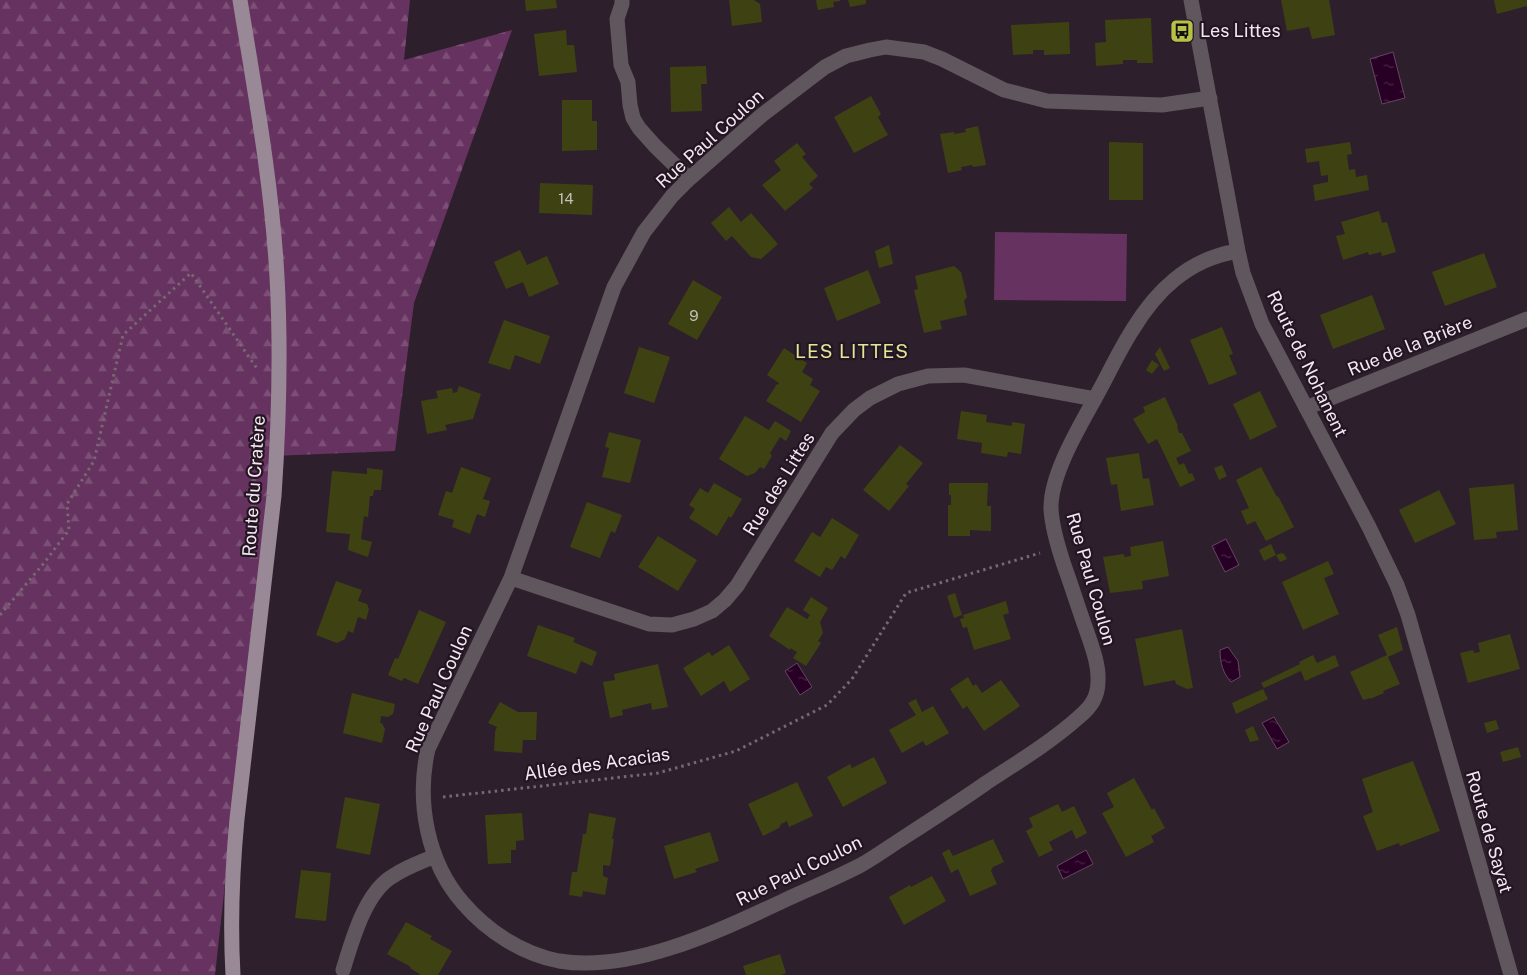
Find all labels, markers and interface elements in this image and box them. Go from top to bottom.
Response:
bus stop icon: Les Littes [1169,18,1195,44]
place label: Les Littes [1200,20,1281,41]
street label: Rue Paul Coulon [652,85,768,192]
house number: 14 [558,190,574,207]
street label: Route de Nohanent [1263,287,1352,440]
house number: 9 [689,307,699,324]
street label: Rue de la Brière [1344,311,1475,380]
district label: LES LITTES [795,340,909,362]
street label: Route du Cratère [238,415,269,557]
street label: Rue des Littes [738,428,819,539]
street label: Rue Paul Coulon [1062,510,1120,648]
street label: Rue Paul Coulon [401,622,476,756]
street label: Allée des Acacias [523,743,671,784]
street label: Route de Sayat [1462,768,1517,895]
street label: Rue Paul Coulon [733,831,865,910]

